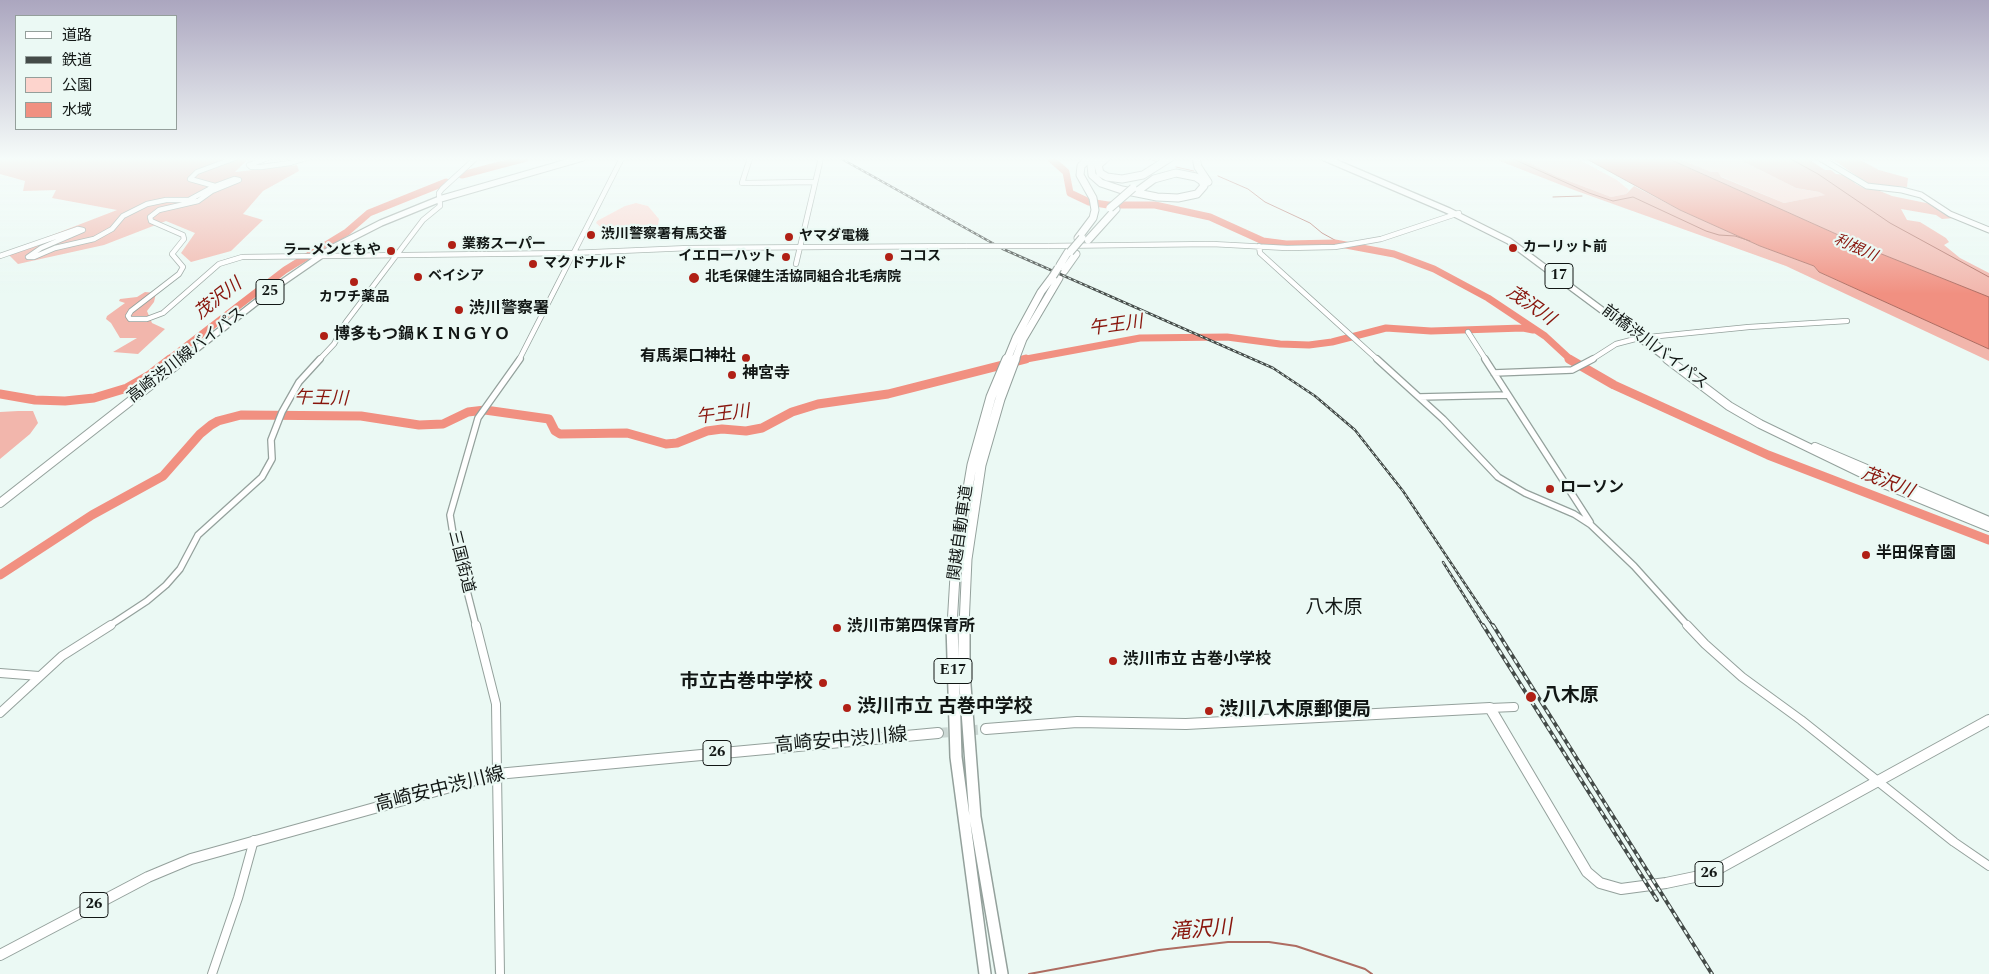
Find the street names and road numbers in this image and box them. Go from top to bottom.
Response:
road number: 17 [1545,264,1573,288]
road number: 25 [256,280,284,304]
street label: 前橋渋川バイパス [1597,302,1711,394]
street label: 高崎渋川線バイパス [124,304,250,408]
street label: 関越自動車道 [946,484,978,582]
street label: 三国街道 [443,529,477,595]
road number: E17 [934,658,972,684]
street label: 高崎安中渋川線 [774,725,908,759]
road number: 26 [703,740,731,766]
street label: 高崎安中渋川線 [373,764,507,818]
road number: 26 [1695,862,1723,886]
road number: 26 [80,892,108,918]

